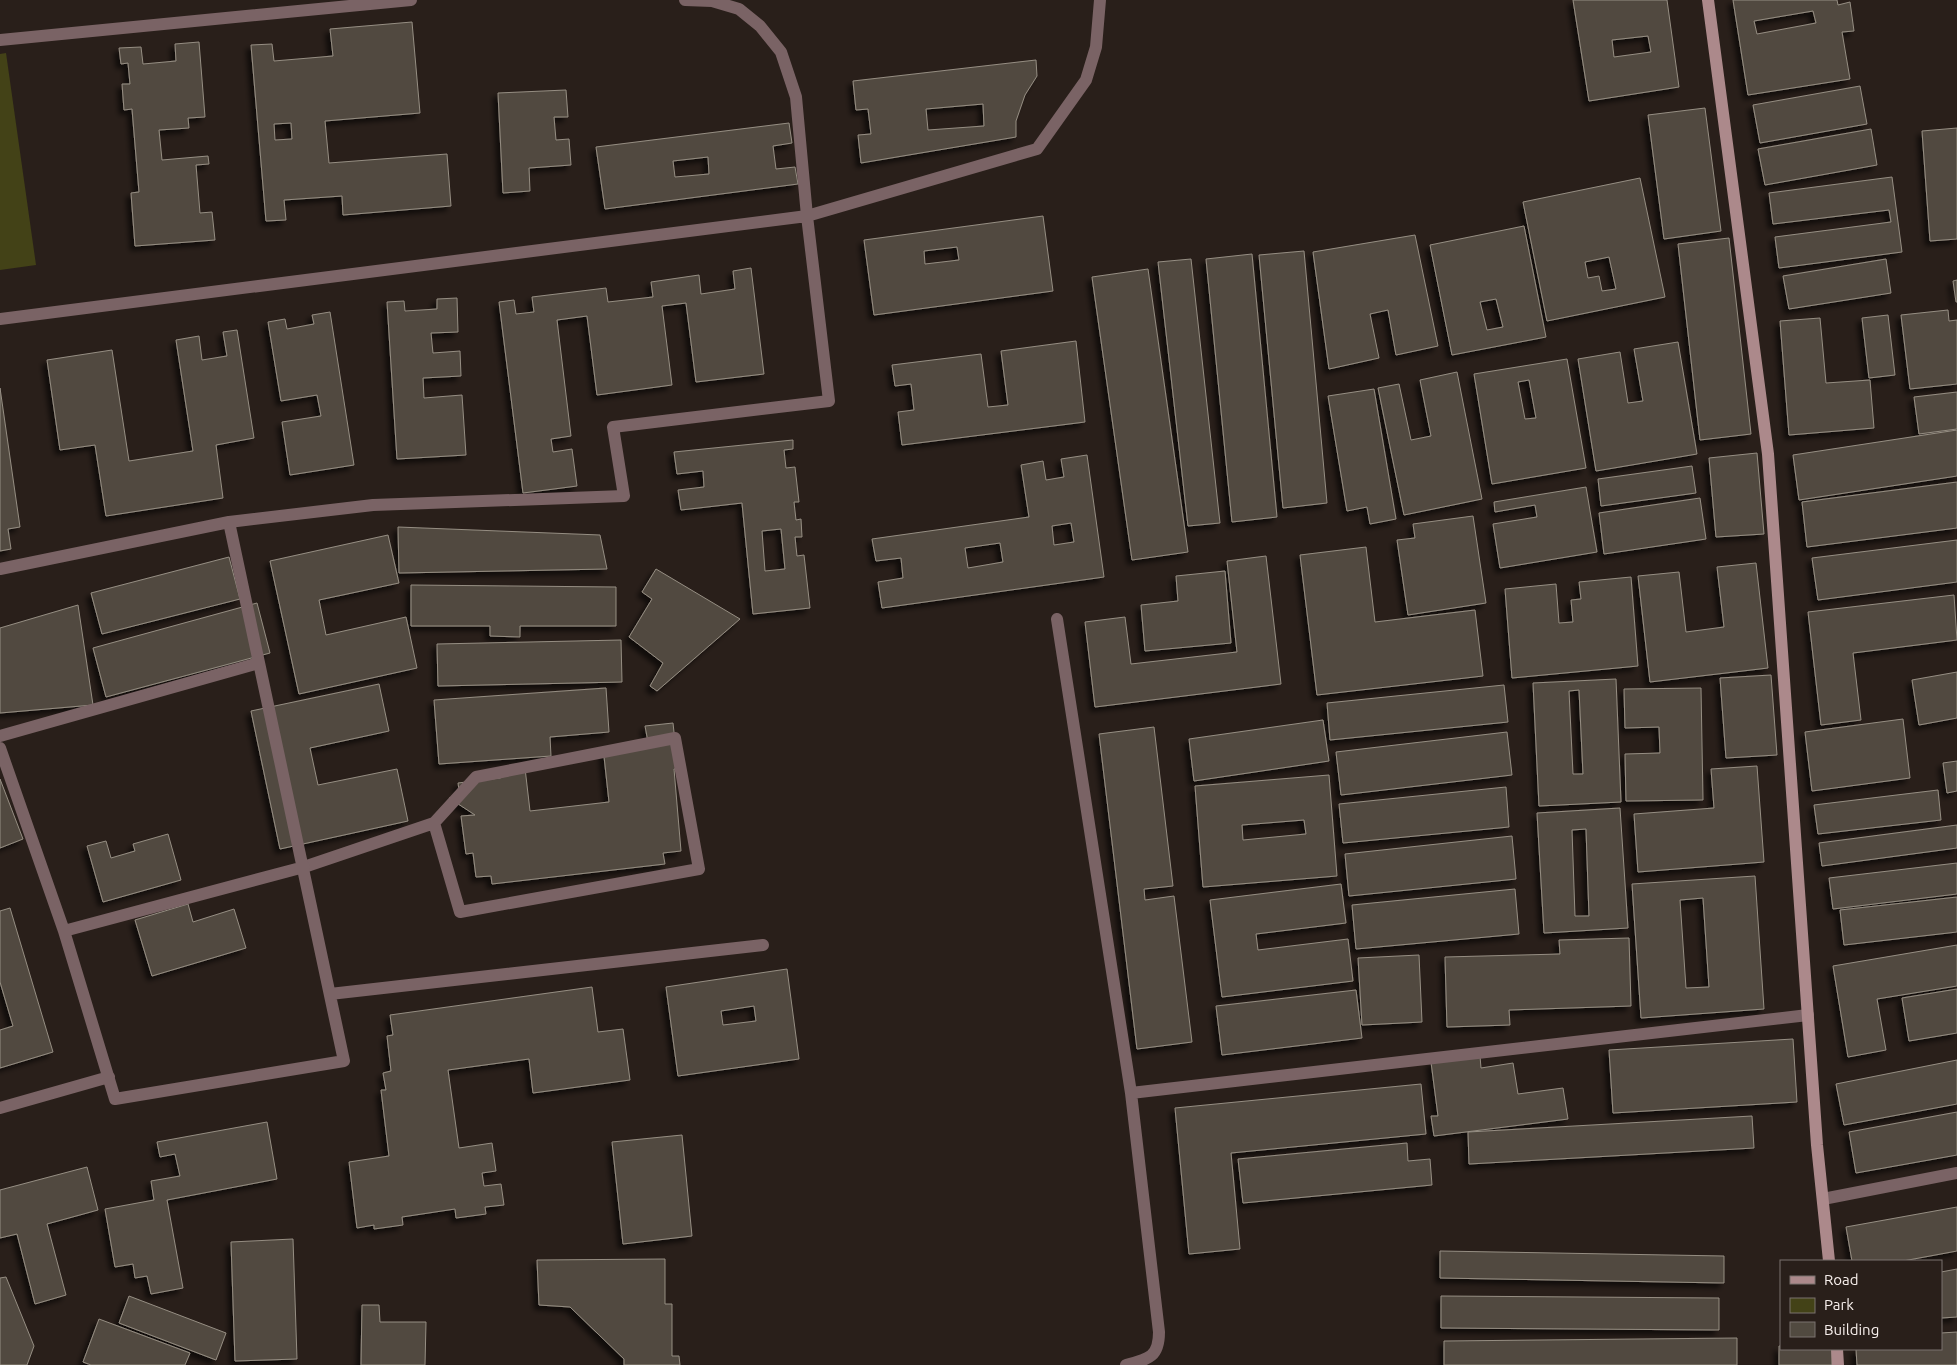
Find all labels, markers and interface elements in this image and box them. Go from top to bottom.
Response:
legend [1780,1260,1942,1350]
text: Road [1824,1271,1859,1288]
text: Park [1824,1296,1854,1313]
text: Building [1824,1321,1879,1338]

